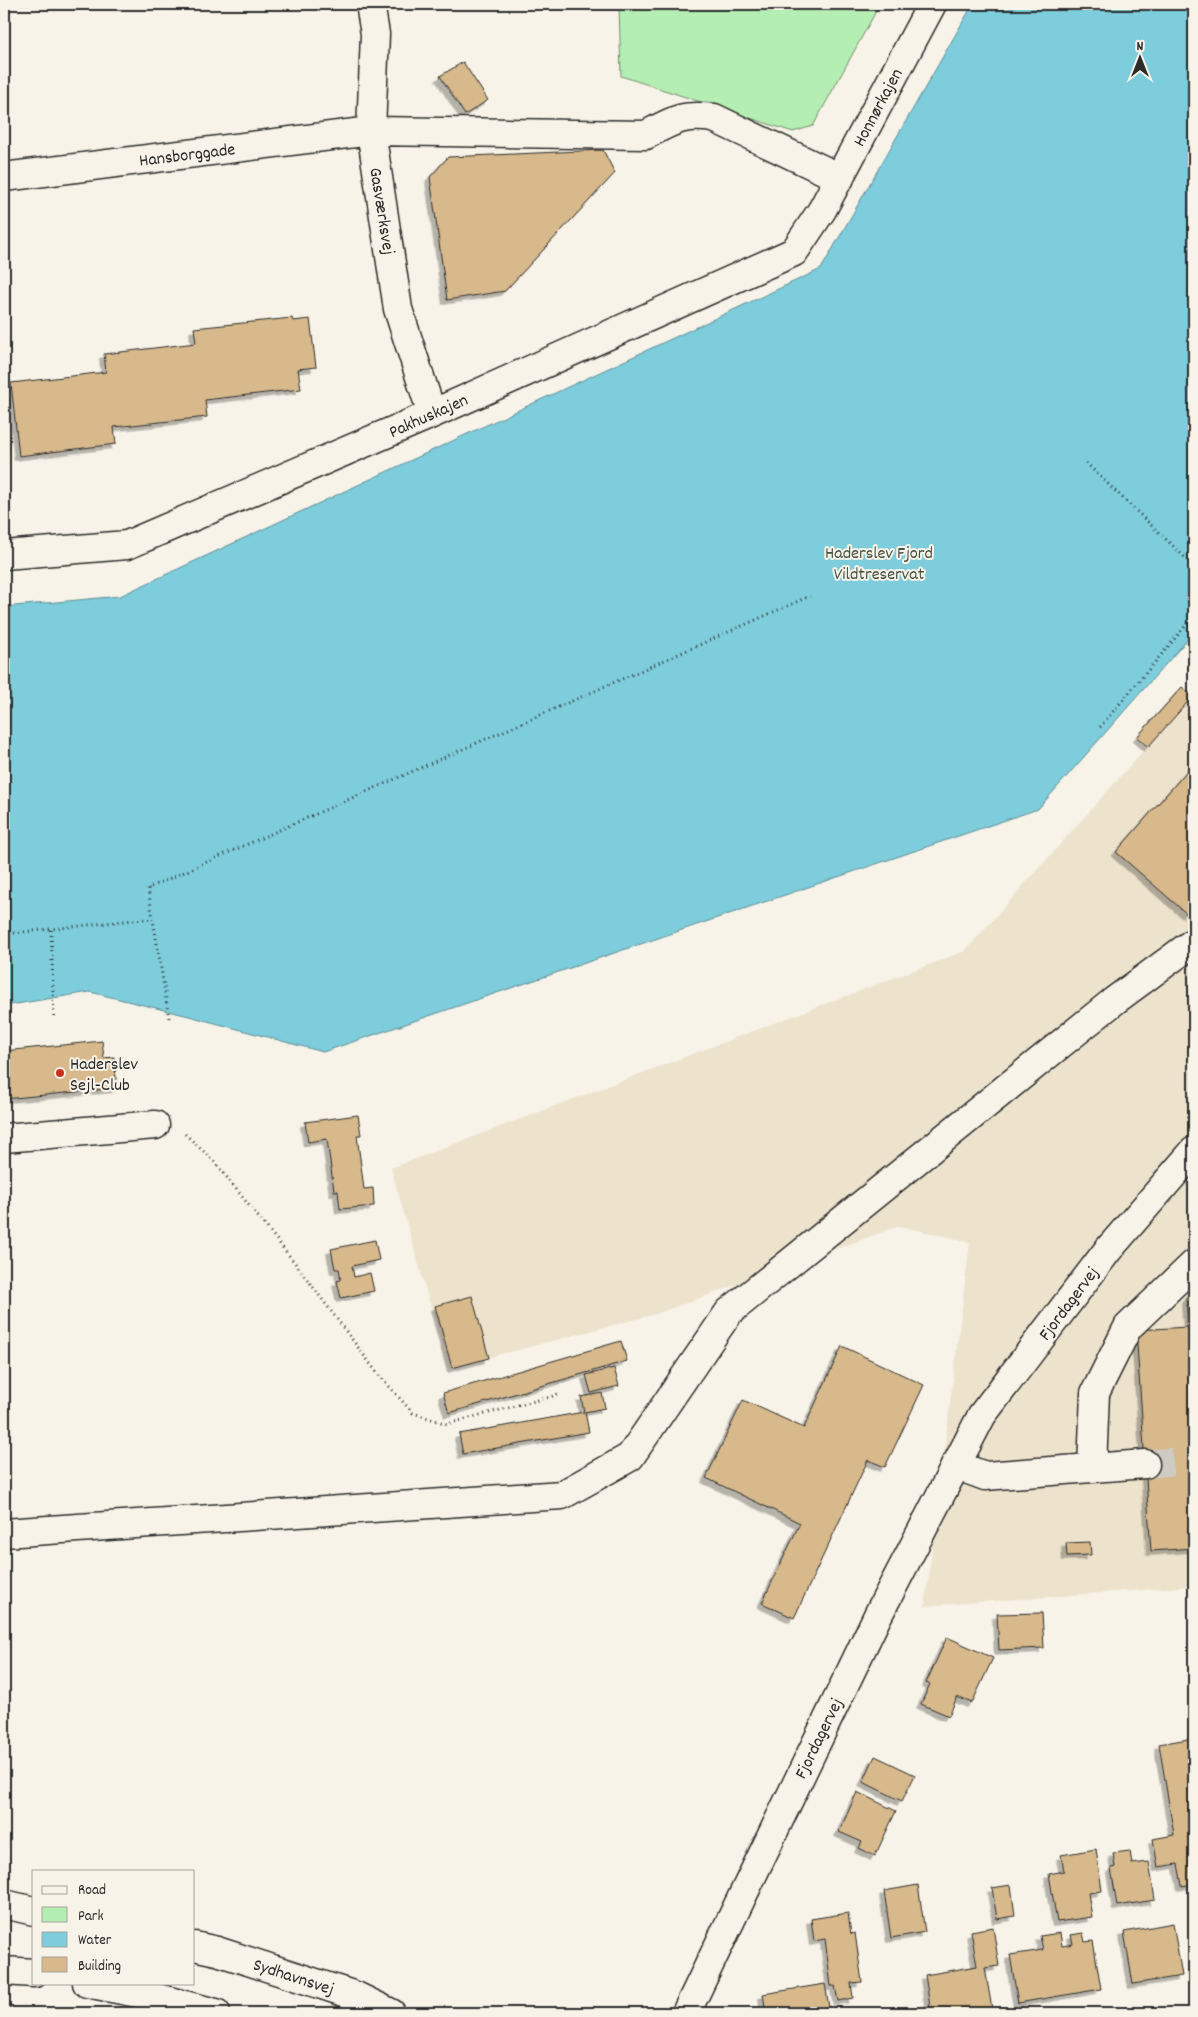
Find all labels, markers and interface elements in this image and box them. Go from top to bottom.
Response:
north arrow [1116,32,1166,82]
text: N [1137,37,1144,57]
street label: Honnørkajen [848,65,910,152]
street label: Hansborggade [138,138,237,175]
street label: Gasværksvej [361,166,400,257]
street label: Pakhuskajen [385,389,473,446]
park label: Haderslev Fjord Vildtreservat [825,542,933,588]
place label: Haderslev Sejl-Club [70,1053,138,1099]
marker: Haderslev Sejl-Club [54,1067,66,1079]
street label: Fjordagervej [1034,1262,1106,1347]
street label: Fjordagervej [790,1695,851,1784]
legend [32,1870,195,1984]
text: Road [78,1880,106,1902]
text: Park [78,1906,104,1928]
text: Water [78,1930,112,1952]
street label: Sydhavnsvej [249,1954,337,2003]
text: Building [78,1956,121,1978]

